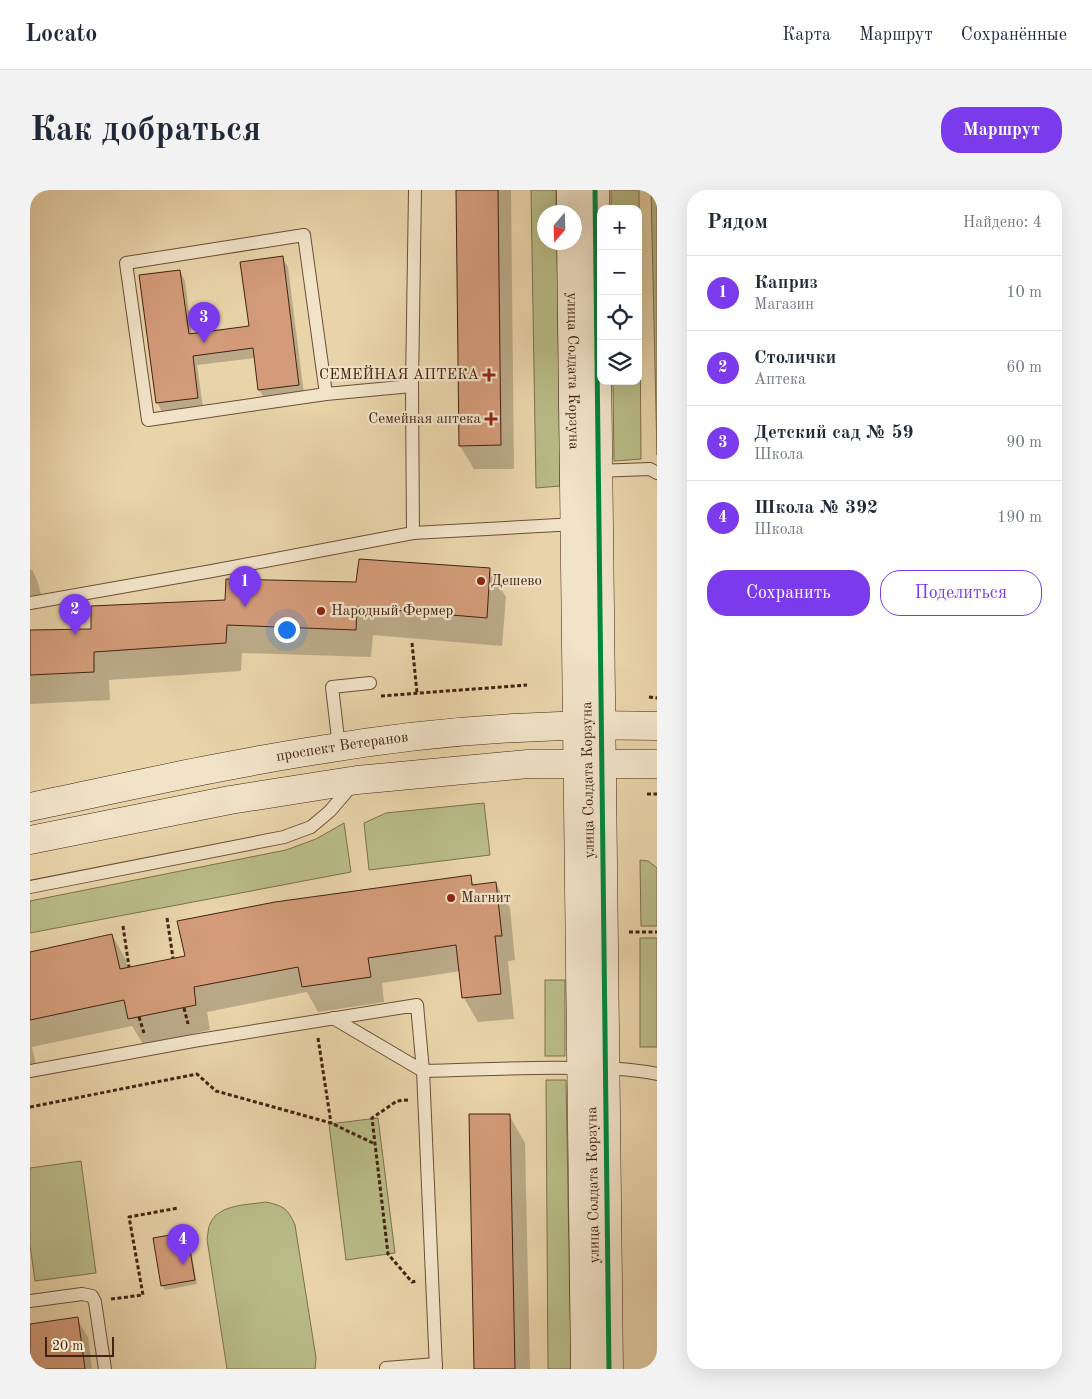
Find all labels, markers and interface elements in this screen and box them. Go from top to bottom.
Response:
text: Locato [25,23,97,47]
text: Карта [782,26,831,44]
text: Маршрут [859,26,933,44]
text: Сохранённые [961,26,1067,44]
button: Маршрут [941,107,1062,153]
text: Как добраться [30,113,261,148]
north arrow [537,205,582,250]
map controls [597,205,642,385]
button: + [597,205,642,250]
text: Рядом [707,212,768,233]
text: Найдено: 4 [963,215,1042,231]
button: − [597,250,642,295]
text: Каприз [754,274,818,293]
text: 1 [718,285,728,301]
text: 10 m [1006,285,1042,301]
street label: улица Солдата Корзуна [564,292,581,450]
button: locate [597,295,642,340]
text: Магазин [754,297,814,313]
pin: 3 [188,302,220,343]
button: layers [597,340,642,385]
text: Столички [754,349,836,368]
text: 2 [718,360,728,376]
text: 60 m [1006,360,1042,376]
place label: СЕМЕЙНАЯ АПТЕКА [319,364,480,383]
marker: СЕМЕЙНАЯ АПТЕКА [483,369,495,381]
text: Аптека [754,372,806,388]
place label: Семейная аптека [368,412,482,427]
marker: Семейная аптека [485,413,497,425]
text: Детский сад № 59 [754,424,914,443]
text: 3 [718,435,728,451]
text: 90 m [1006,435,1042,451]
text: Школа [754,447,804,463]
text: Школа № 392 [754,499,878,518]
text: 4 [718,510,728,526]
text: 190 m [997,510,1042,526]
text: Школа [754,522,804,538]
pin: 1 [229,566,261,607]
button: Сохранить [707,570,870,616]
button: Поделиться [880,570,1042,616]
place label: Дешево [491,574,542,589]
marker: Дешево [475,575,487,587]
pin: 2 [59,594,91,635]
place label: Народный Фермер [331,604,454,619]
marker: Народный Фермер [315,605,327,617]
your location [274,617,300,643]
street label: улица Солдата Корзуна [580,701,598,859]
street label: проспект Ветеранов [275,730,409,764]
place label: Магнит [461,891,511,906]
marker: Магнит [445,892,457,904]
street label: улица Солдата Корзуна [585,1106,603,1264]
pin: 4 [167,1224,199,1265]
scale bar [45,1334,114,1357]
text: 20 m [52,1339,83,1353]

